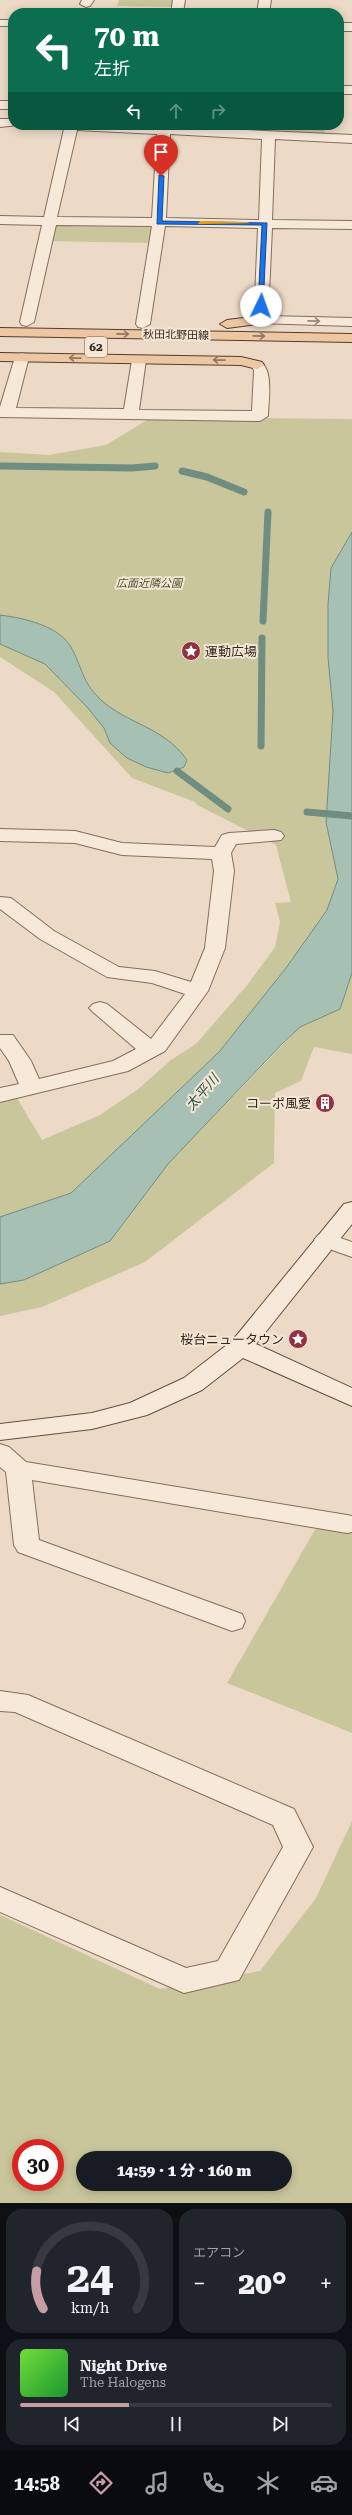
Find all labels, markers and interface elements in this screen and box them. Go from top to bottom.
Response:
text: 70 m [94,20,159,53]
icon: left [28,24,80,76]
text: 左折 [94,58,130,79]
icon: left [123,100,145,122]
icon: ahead [165,100,187,122]
icon: right [207,100,229,122]
pin [144,135,178,176]
icon: arrive [150,141,172,163]
position arrow [240,285,282,327]
one-way arrow [307,318,320,325]
street label: 秋田北野田線 [143,328,209,342]
one-way arrow [116,330,129,338]
one-way arrow [252,332,265,340]
road number: 62 [85,337,107,357]
one-way arrow [69,355,82,362]
one-way arrow [213,357,226,364]
park label: 広面近隣公園 [116,577,184,590]
place icon: 運動広場 [180,640,202,662]
place label: 運動広場 [205,644,257,659]
water label: 太平川 [182,1069,223,1113]
building icon: コーポ風愛 [314,1092,336,1114]
place label: コーポ風愛 [246,1096,311,1111]
place icon: 桜台ニュータウン [287,1328,309,1350]
place label: 桜台ニュータウン [180,1332,284,1347]
speed limit sign: 30 [12,2139,64,2191]
text: 14:59 · 1 分 · 160 m [117,2162,251,2180]
text: エアコン [193,2245,245,2260]
text: 24 [66,2253,113,2302]
text: 20° [238,2266,287,2301]
text: − [193,2271,205,2296]
text: + [320,2271,332,2296]
text: km/h [70,2300,109,2316]
text: Night Drive [80,2357,167,2375]
text: The Halogens [80,2375,166,2390]
icon: previous [61,2413,83,2435]
icon: pause [165,2413,187,2435]
icon: next [269,2413,291,2435]
icon: directions [87,2469,115,2497]
icon: music [143,2469,171,2497]
icon: phone [199,2469,227,2497]
icon: climate [254,2469,282,2497]
icon: car [310,2469,338,2497]
text: 14:58 [14,2473,60,2494]

